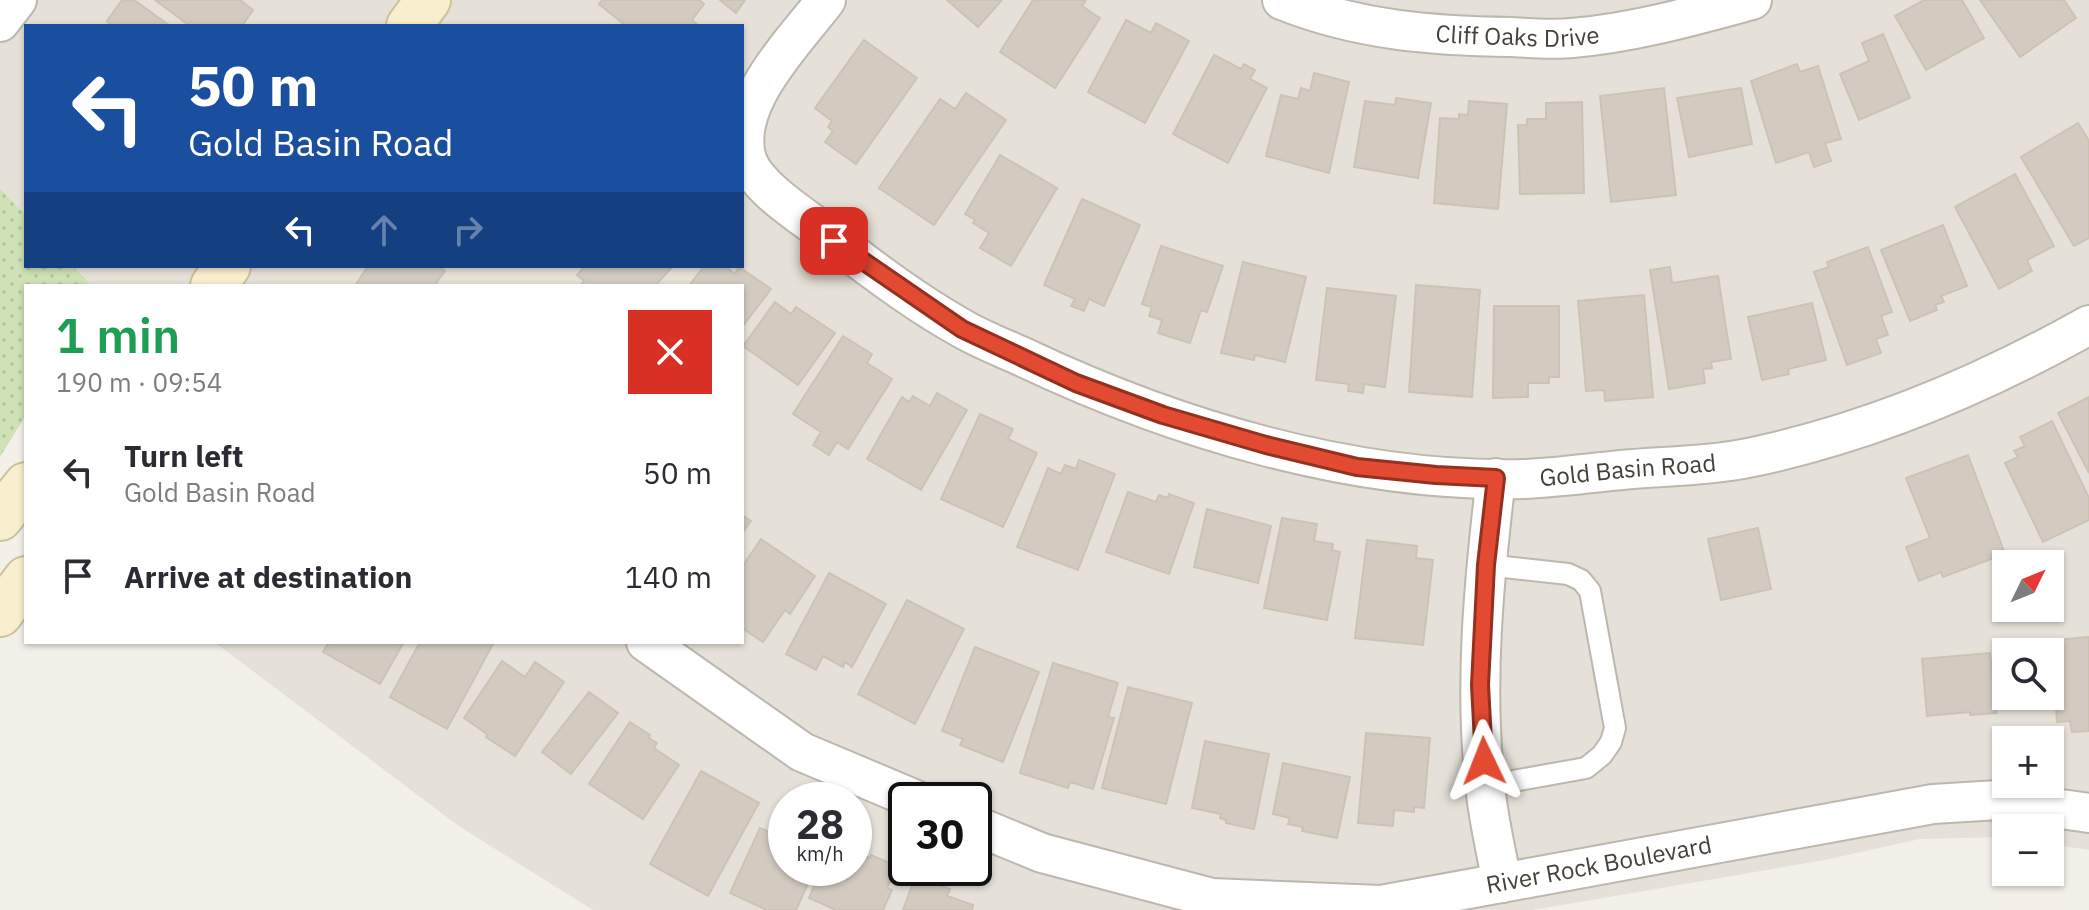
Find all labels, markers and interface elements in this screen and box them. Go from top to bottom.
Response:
street label: Cliff Oaks Drive [1435,17,1601,54]
text: 50 m [188,49,318,121]
icon: left [56,56,160,160]
text: Gold Basin Road [188,119,453,166]
pin [800,207,868,275]
icon: left [278,208,322,252]
icon: ahead [362,208,406,252]
icon: right [446,208,490,252]
icon: arrive [812,219,856,263]
text: 1 min [56,304,180,366]
button: close [628,310,712,394]
text: 190 m · 09:54 [56,365,222,399]
text: Turn left [124,436,243,475]
street label: Gold Basin Road [1538,446,1718,493]
icon: left [56,450,100,494]
text: 50 m [643,453,712,492]
text: Gold Basin Road [124,475,316,509]
north arrow [1992,550,2064,622]
map controls [1992,550,2064,886]
icon: arrive [56,554,100,598]
text: Arrive at destination [124,557,412,596]
text: 140 m [625,557,712,596]
button: search [1992,638,2064,710]
position arrow [1442,719,1526,803]
button: + [1992,726,2064,798]
speed limit sign: 30 [888,782,992,886]
text: 28 [796,798,844,850]
button: − [1992,814,2064,886]
street label: River Rock Boulevard [1483,828,1714,900]
text: km/h [796,840,844,867]

